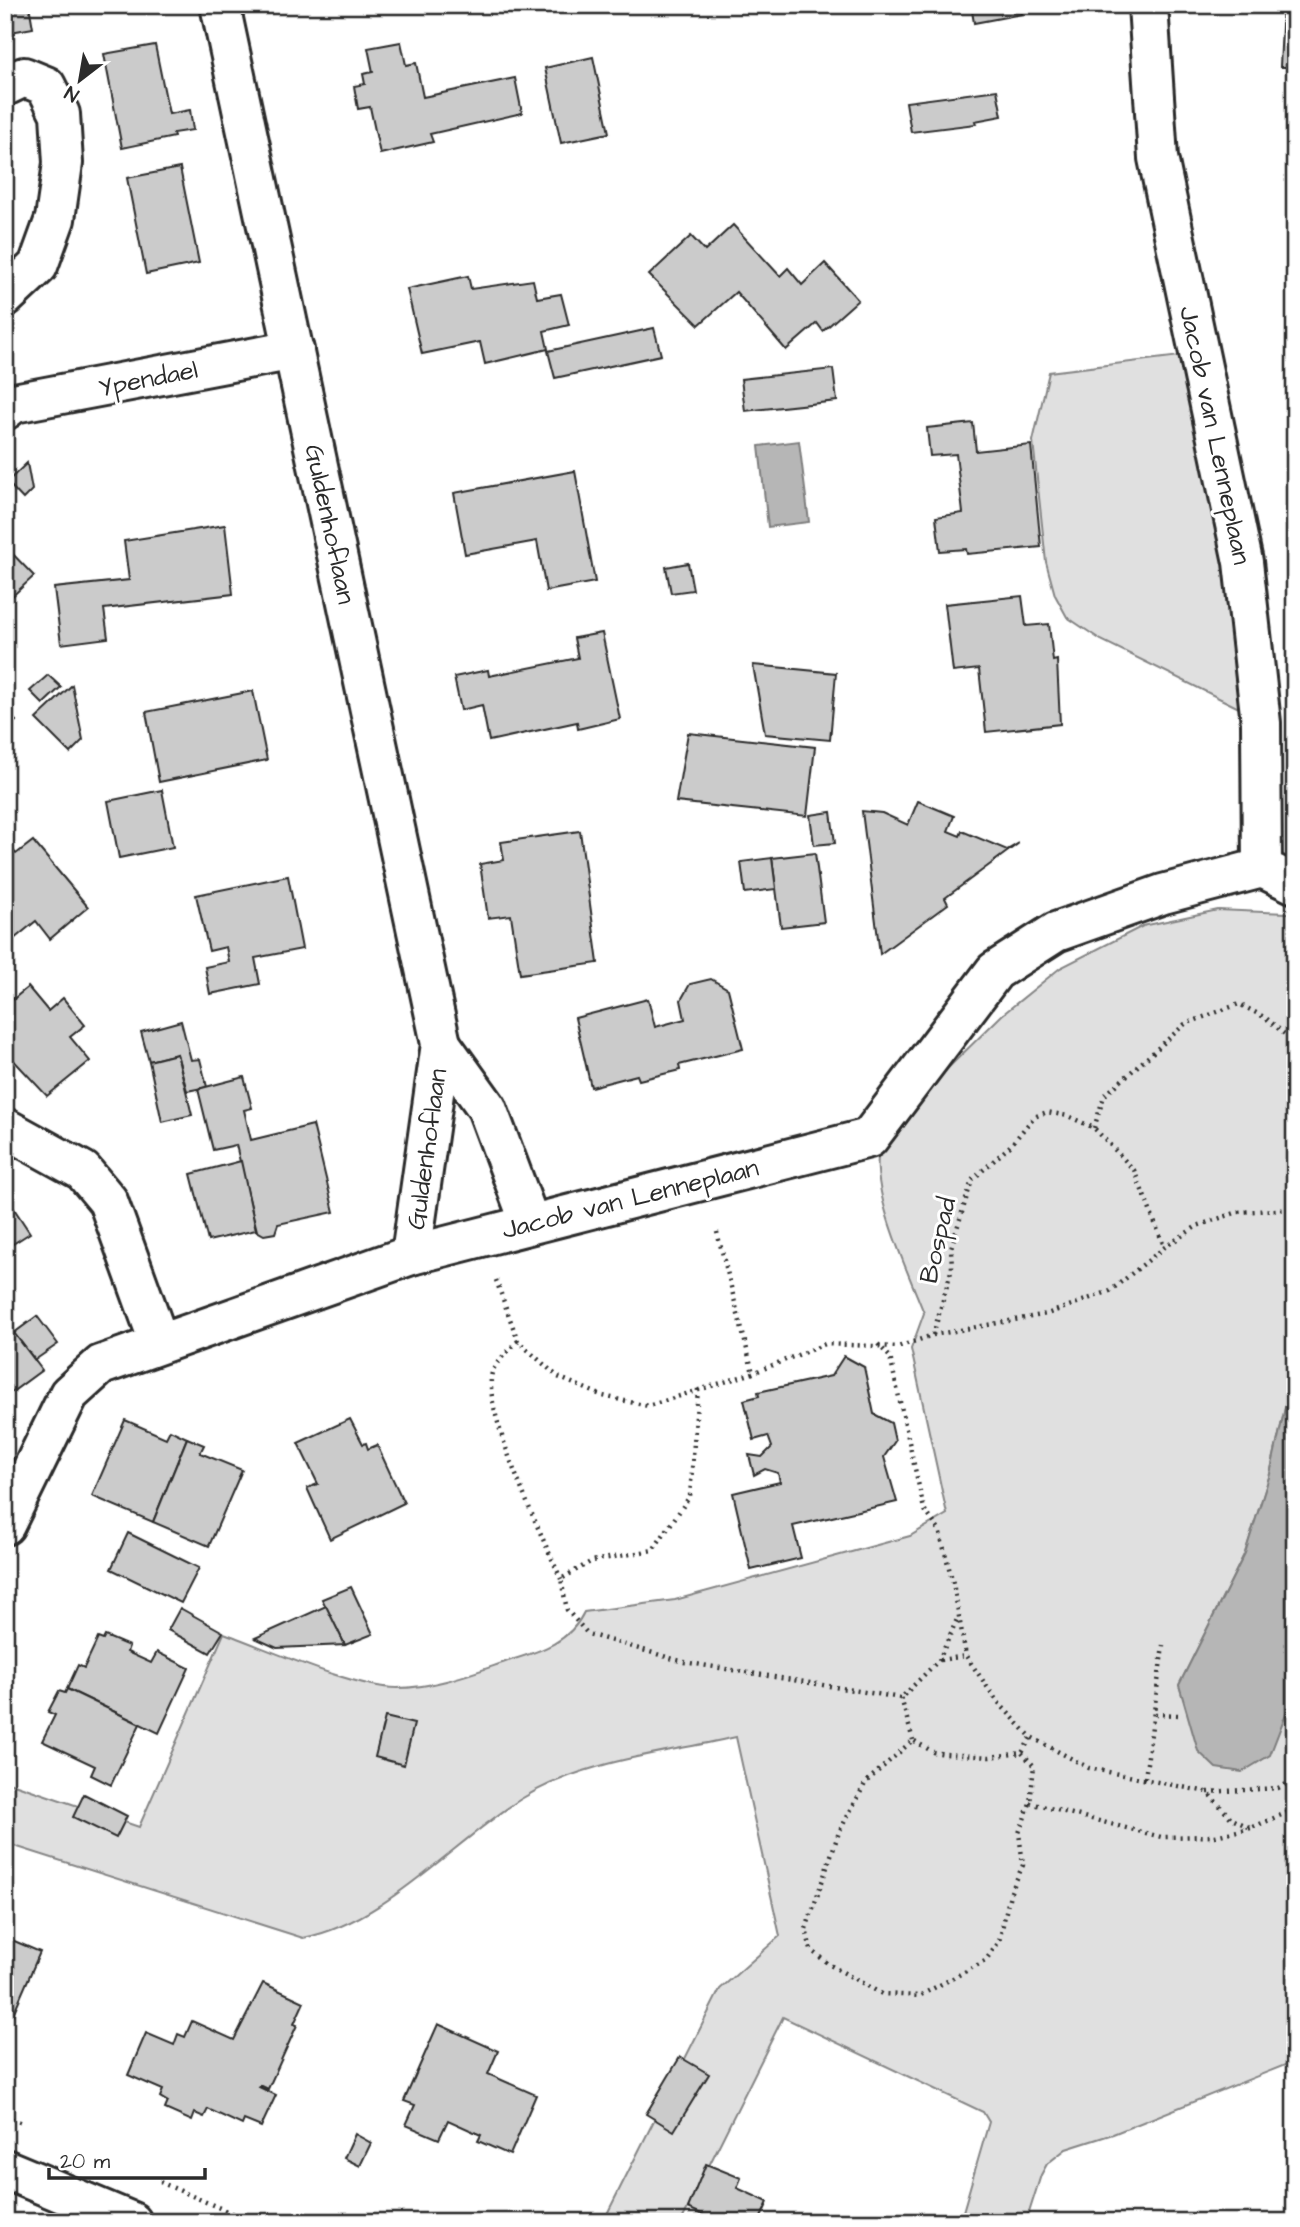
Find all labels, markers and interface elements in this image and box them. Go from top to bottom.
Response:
north arrow [46,46,116,116]
text: N [60,79,84,108]
street label: Jacob van Lenneplaan [1170,303,1260,568]
street label: Ypendael [96,352,201,406]
street label: Guldenhoflaan [296,441,364,607]
street label: Guldenhoflaan [398,1066,456,1232]
street label: Jacob van Lenneplaan [498,1150,762,1248]
street label: Bospad [911,1194,965,1287]
scale bar [49,2136,205,2180]
text: 20 m [60,2147,111,2176]

